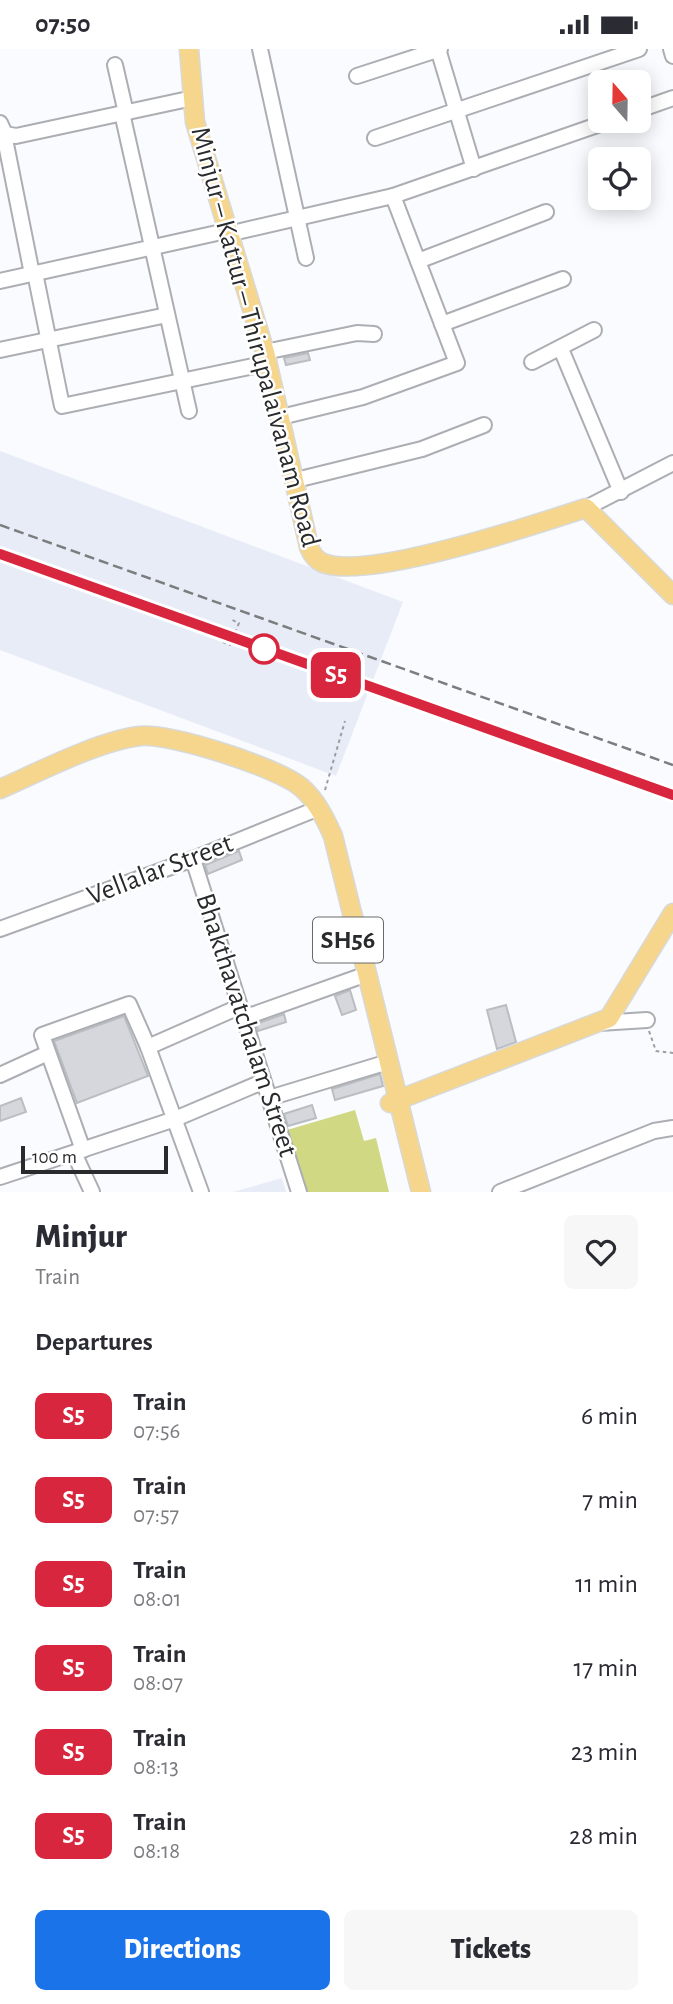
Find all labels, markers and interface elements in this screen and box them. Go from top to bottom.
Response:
text: 07:50 [35,11,91,37]
north arrow [588,70,651,133]
map controls [588,70,651,210]
street label: Minjur – Kattur – Thirupalaivanam Road [185,124,325,550]
button: locate [588,147,651,210]
unlabelled marker [249,634,279,664]
line badge: S5 [304,652,368,698]
text: S5 [325,663,347,687]
street label: Vellalar Street [83,829,237,911]
street label: Bhakthavatchalam Street [190,890,302,1160]
road number: SH56 [313,918,383,963]
scale bar [21,1143,168,1175]
text: 100 m [32,1148,77,1167]
button: heart [564,1215,638,1289]
text: Minjur [35,1221,127,1254]
text: Train [35,1266,80,1289]
text: Departures [35,1329,153,1355]
text: Train [133,1389,186,1415]
text: 6 min [581,1403,638,1429]
text: S5 [62,1404,85,1428]
text: 07:56 [133,1420,180,1443]
text: Train [133,1473,186,1499]
text: 7 min [582,1487,638,1513]
text: S5 [62,1488,85,1512]
text: 07:57 [133,1504,179,1527]
text: Train [133,1557,186,1583]
text: 11 min [575,1571,638,1597]
text: S5 [62,1572,85,1596]
text: 08:01 [133,1588,181,1611]
text: Train [133,1641,186,1667]
text: 17 min [573,1655,638,1681]
text: S5 [62,1656,85,1680]
text: 08:07 [133,1672,183,1695]
text: Train [133,1725,186,1751]
text: 23 min [571,1739,638,1765]
text: S5 [62,1740,85,1764]
text: 08:13 [133,1756,179,1779]
text: Train [133,1809,186,1835]
text: 28 min [569,1823,638,1849]
text: S5 [62,1824,85,1848]
text: 08:18 [133,1840,180,1863]
button: Directions [35,1910,330,1990]
button: Tickets [344,1910,638,1990]

